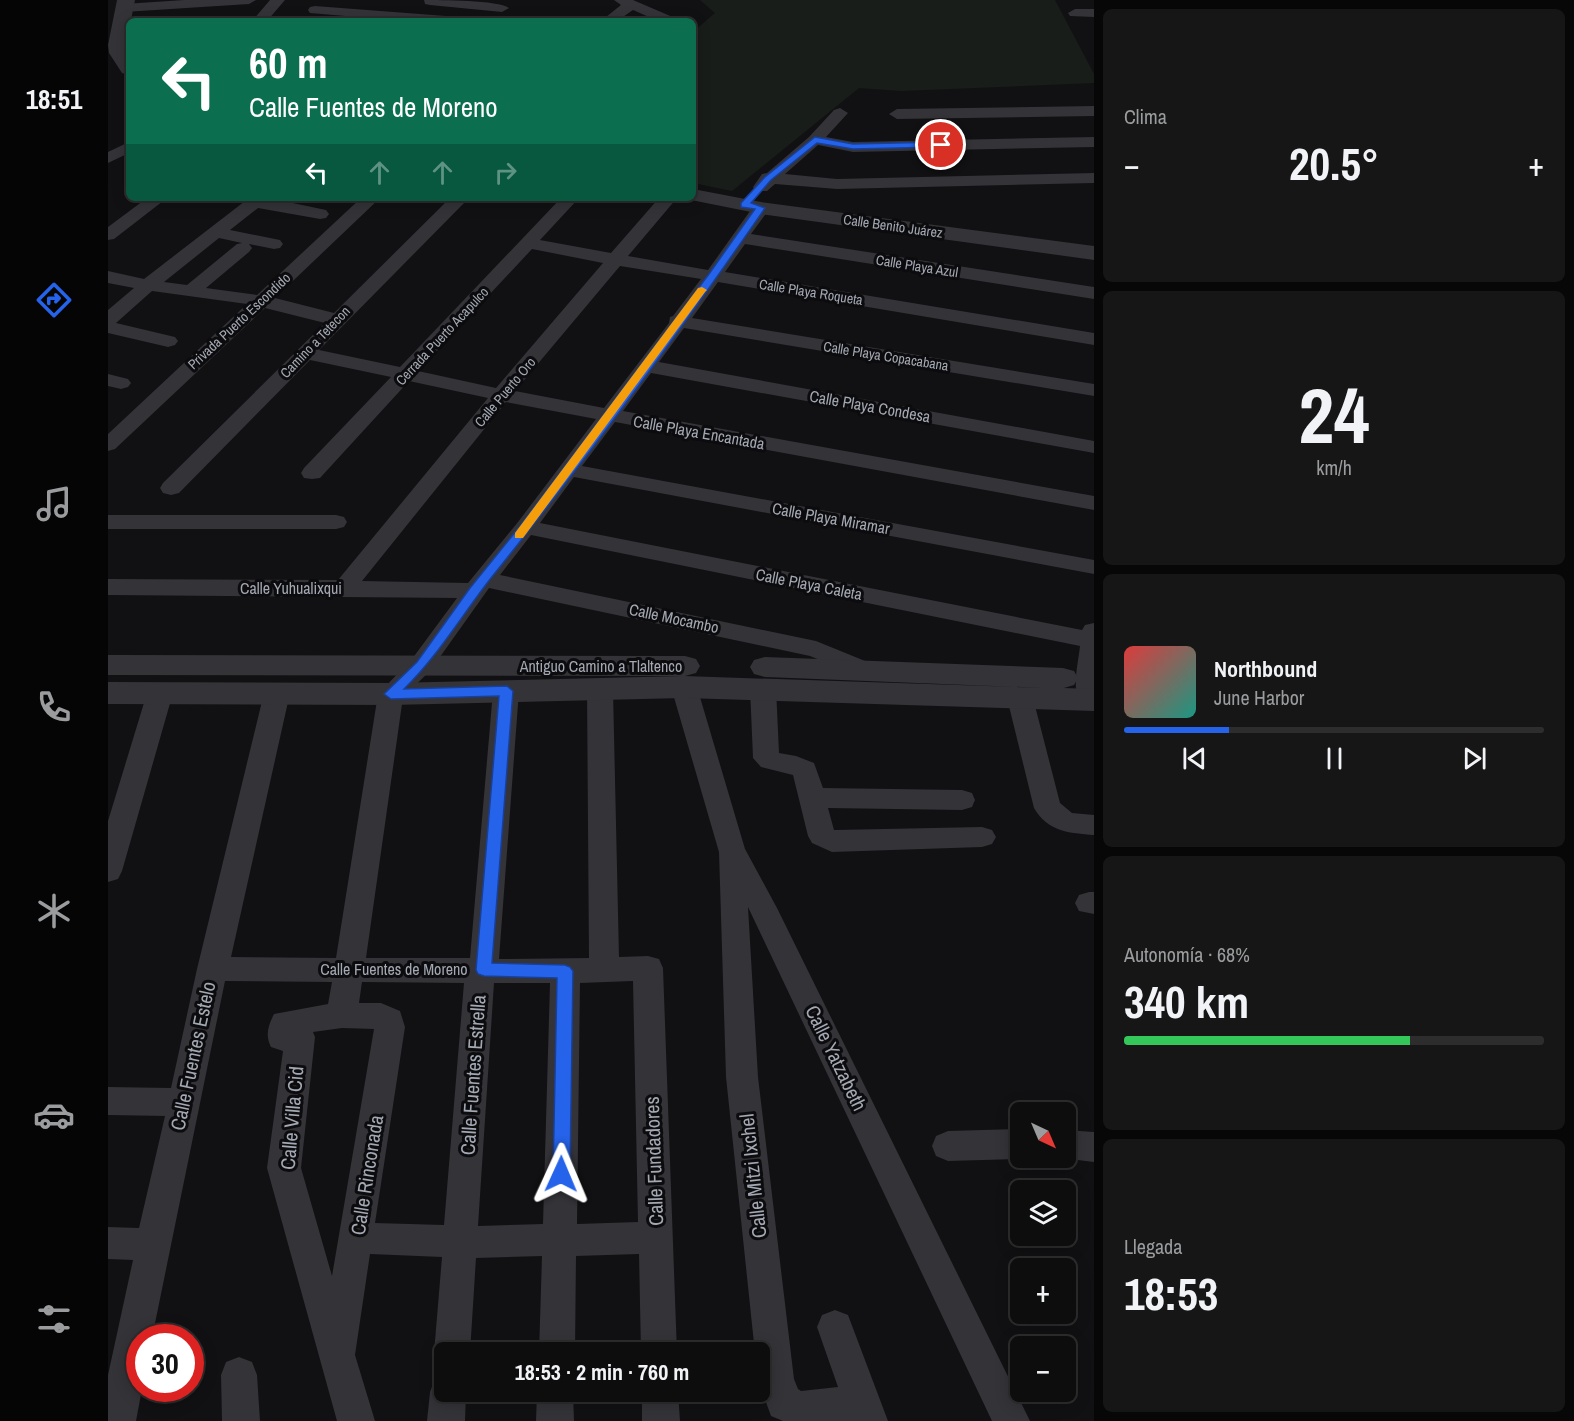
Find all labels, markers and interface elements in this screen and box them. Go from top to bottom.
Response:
text: 60 m [249,35,328,91]
icon: left [150,42,228,120]
text: 18:51 [26,81,82,117]
text: Calle Fuentes de Moreno [249,89,498,125]
text: Clima [1124,103,1167,130]
pin [915,119,966,170]
icon: arrive [924,128,957,161]
text: 20.5° [1289,133,1379,194]
text: − [1124,142,1140,186]
text: + [1528,142,1544,186]
icon: left [300,156,333,189]
icon: ahead [363,156,396,189]
icon: ahead [426,156,459,189]
icon: right [489,156,522,189]
street label: Calle Benito Juárez [842,210,944,242]
street label: Calle Playa Azul [875,251,959,281]
street label: Privada Puerto Escondido [184,269,294,373]
street label: Calle Playa Roqueta [758,275,865,309]
icon: directions [33,279,75,321]
street label: Cerrada Puerto Acapulco [392,283,492,389]
street label: Camino a Tetecon [276,302,354,382]
street label: Calle Playa Copacabana [822,337,950,375]
street label: Calle Puerto Oro [471,353,539,431]
text: 24 [1298,362,1370,467]
street label: Calle Playa Condesa [808,385,933,428]
street label: Calle Playa Encantada [632,410,767,454]
text: km/h [1316,454,1352,481]
icon: music [33,483,75,525]
street label: Calle Playa Miramar [771,497,892,539]
street label: Calle Playa Caleta [754,563,865,605]
street label: Calle Yuhualixqui [240,577,342,599]
street label: Calle Mocambo [627,598,721,638]
text: Northbound [1214,654,1317,684]
street label: Antiguo Camino a Tlaltenco [519,655,682,677]
text: June Harbor [1214,684,1304,711]
icon: phone [33,686,75,728]
icon: previous [1178,742,1211,775]
icon: pause [1318,742,1351,775]
icon: next [1458,742,1491,775]
icon: climate [33,890,75,932]
text: Autonomía · 68% [1124,941,1250,968]
street label: Calle Fuentes de Moreno [320,958,468,980]
text: 340 km [1124,971,1249,1032]
street label: Calle Fuentes Estelo [164,979,221,1133]
street label: Calle Fuentes Estrella [453,994,492,1156]
street label: Calle Yatzabeth [799,1000,874,1115]
street label: Calle Villa Cid [274,1065,309,1171]
icon: car [33,1094,75,1136]
street label: Calle Fundadores [638,1096,669,1226]
north arrow [1010,1102,1076,1168]
map controls [1010,1102,1076,1402]
street label: Calle Rinconada [344,1113,389,1237]
street label: Calle Mitzi Ixchel [733,1113,772,1240]
position arrow [529,1142,593,1206]
button: layers [1010,1180,1076,1246]
text: Llegada [1124,1233,1182,1260]
button: + [1010,1258,1076,1324]
text: 18:53 [1124,1263,1218,1324]
icon: filters [33,1298,75,1340]
speed limit sign: 30 [126,1324,204,1402]
button: − [1010,1336,1076,1402]
text: 18:53 · 2 min · 760 m [515,1357,689,1387]

